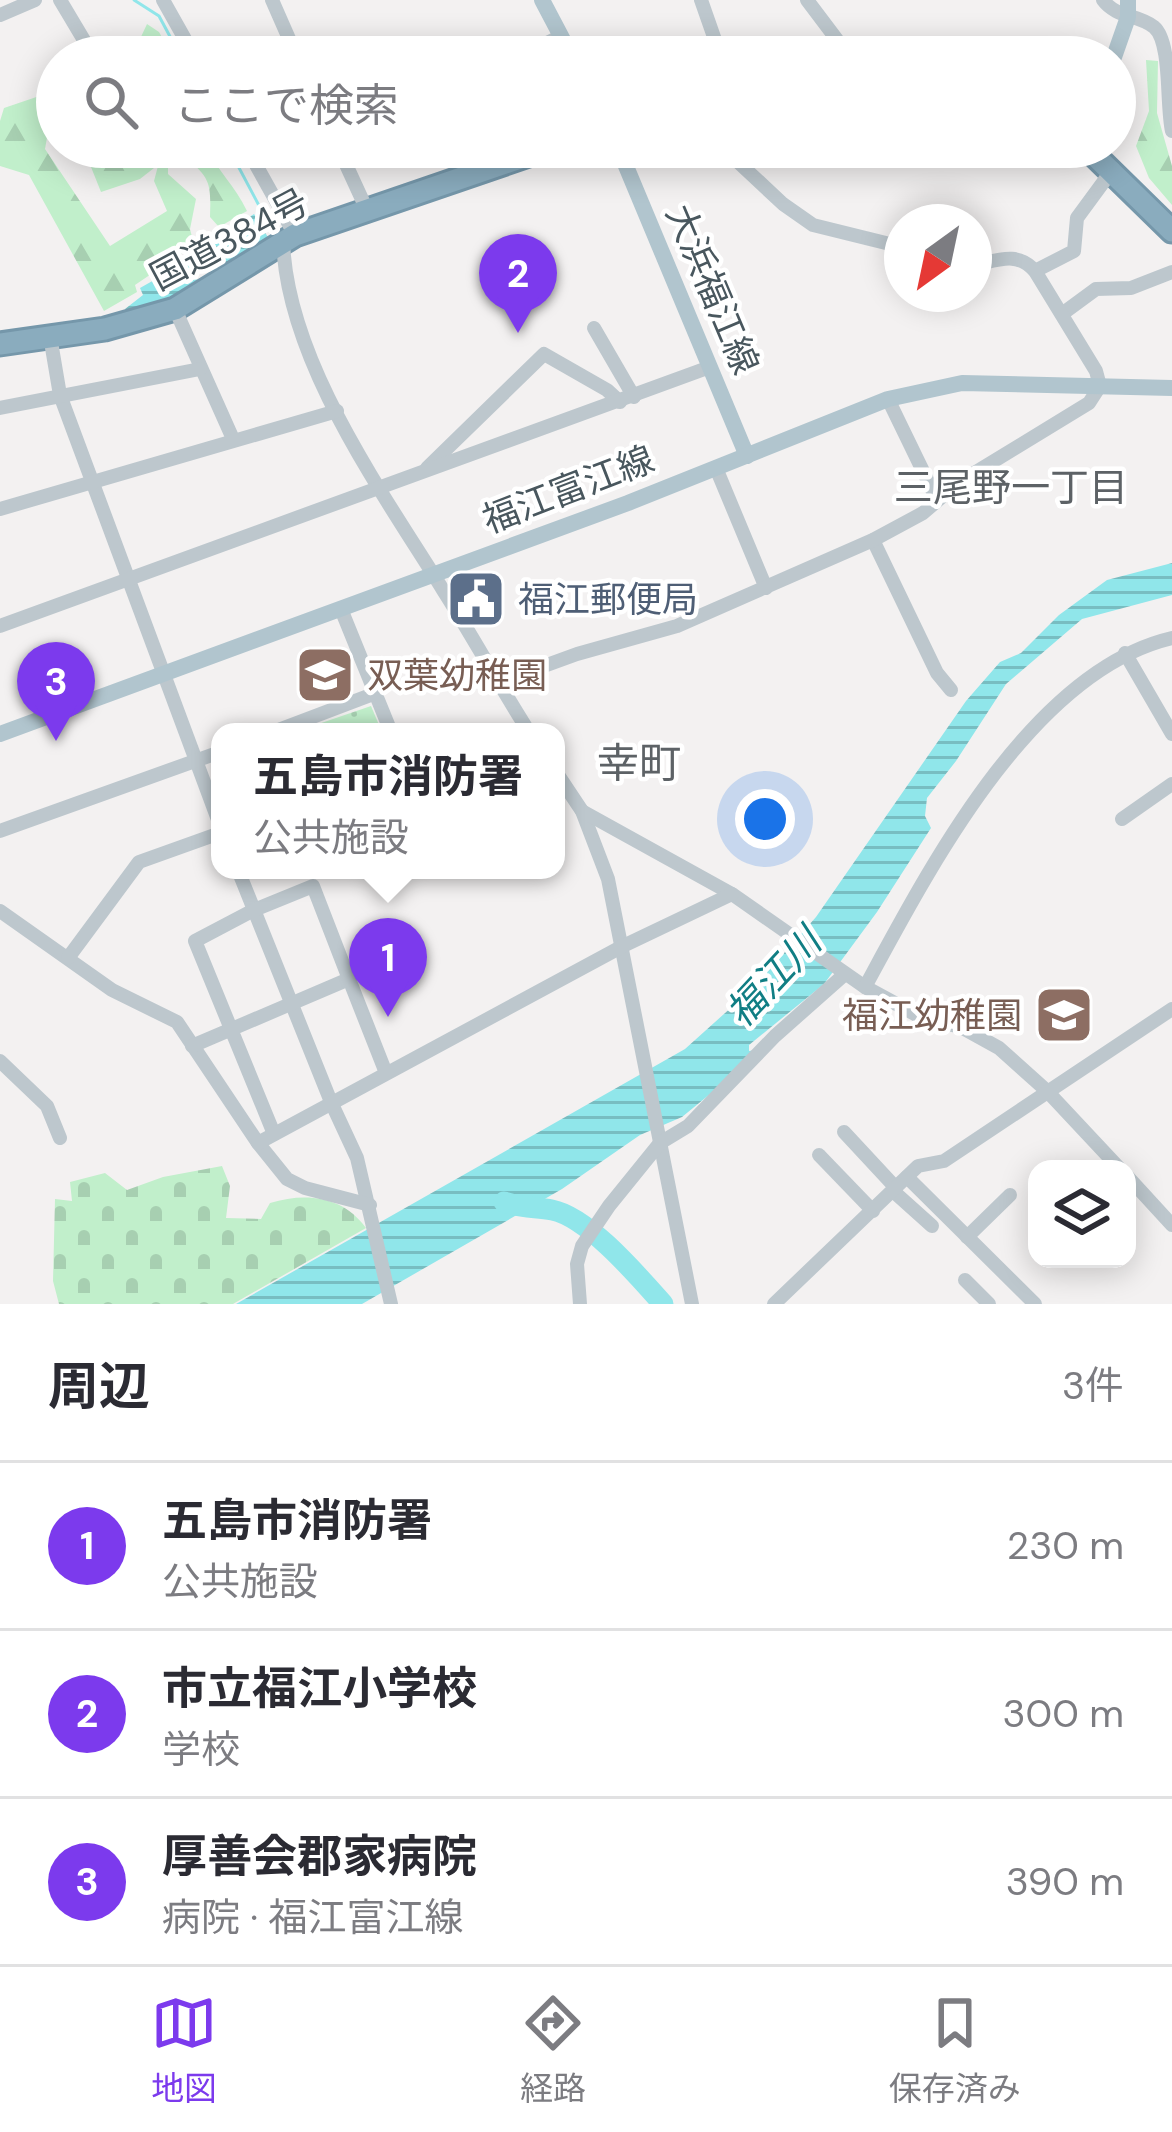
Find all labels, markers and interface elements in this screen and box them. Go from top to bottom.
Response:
search box [36,36,1136,168]
icon: search [78,69,144,135]
text: ここで検索 [174,76,399,135]
street label: 国道384号 [142,178,317,301]
street label: 大浜福江線 [656,197,769,381]
north arrow [884,204,992,312]
pin: 2 [479,234,557,333]
street label: 福江富江線 [476,435,661,544]
district label: 三尾野一丁目 [894,462,1128,513]
public building icon: 福江郵便局 [445,568,507,630]
place label: 福江郵便局 [518,576,698,623]
pin: 3 [17,642,95,741]
school or university icon: 双葉幼稚園 [294,644,356,706]
place label: 双葉幼稚園 [367,652,547,699]
popup [211,723,565,879]
district label: 幸町 [597,736,681,791]
text: 五島市消防署 [253,747,523,806]
your location [735,789,795,849]
text: 公共施設 [253,812,409,863]
water label: 福江川 [715,914,835,1038]
pin: 1 [349,918,427,1017]
school or university icon: 福江幼稚園 [1033,984,1095,1046]
place label: 福江幼稚園 [842,992,1022,1039]
map controls [1028,1160,1136,1268]
button: layers [1028,1160,1136,1268]
text: 周辺 [48,1353,150,1420]
text: 3件 [1062,1360,1124,1411]
text: 五島市消防署 [162,1491,432,1550]
text: 1 [80,1520,94,1571]
text: 230 m [1007,1520,1124,1571]
text: 公共施設 [162,1556,318,1607]
text: 市立福江小学校 [162,1659,477,1718]
text: 2 [76,1688,98,1739]
text: 300 m [1002,1688,1124,1739]
text: 学校 [162,1724,240,1775]
text: 厚善会郡家病院 [162,1827,477,1886]
text: 3 [75,1856,99,1907]
text: 390 m [1006,1856,1124,1907]
text: 病院 · 福江富江線 [162,1892,463,1943]
tab: 地図 [151,1990,217,2110]
tab: 経路 [520,1990,586,2110]
tab: 保存済み [889,1990,1021,2110]

